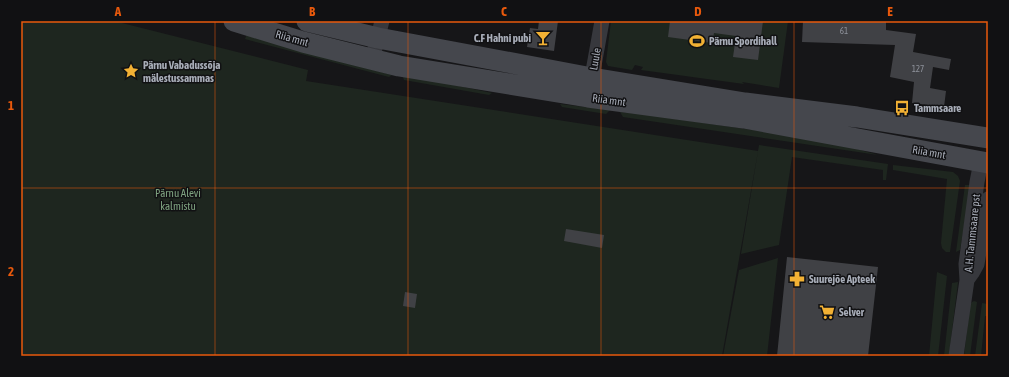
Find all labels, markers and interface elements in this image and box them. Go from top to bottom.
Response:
text: A [114,4,122,19]
text: B [309,4,316,19]
text: C [501,4,507,19]
text: D [694,4,702,19]
text: E [887,4,893,19]
house number: 61 [840,26,848,36]
street label: Riia mnt [274,28,310,48]
bar icon: C.F Hahni pubi [534,29,552,47]
place label: C.F Hahni pubi [474,32,531,44]
sports icon: Pärnu Spordihall [688,32,706,50]
place label: Pärnu Spordihall [709,35,778,47]
street label: Luule [587,47,603,71]
place label: Pärnu Vabadussõja mälestussammas [143,59,220,84]
place icon: Pärnu Vabadussõja mälestussammas [122,62,140,80]
house number: 127 [912,64,924,74]
street label: Riia mnt [592,92,626,108]
text: 1 [8,98,14,113]
bus stop icon: Tammsaare [893,99,911,117]
place label: Tammsaare [914,102,961,114]
street label: Riia mnt [911,143,947,161]
park label: Pärnu Alevi kalmistu [155,187,201,212]
street label: A.H. Tammsaare pst [962,193,982,273]
text: 2 [8,264,14,279]
pharmacy icon: Suurejõe Apteek [788,270,806,288]
place label: Suurejõe Apteek [809,273,875,285]
supermarket icon: Selver [818,303,836,321]
place label: Selver [839,306,865,318]

